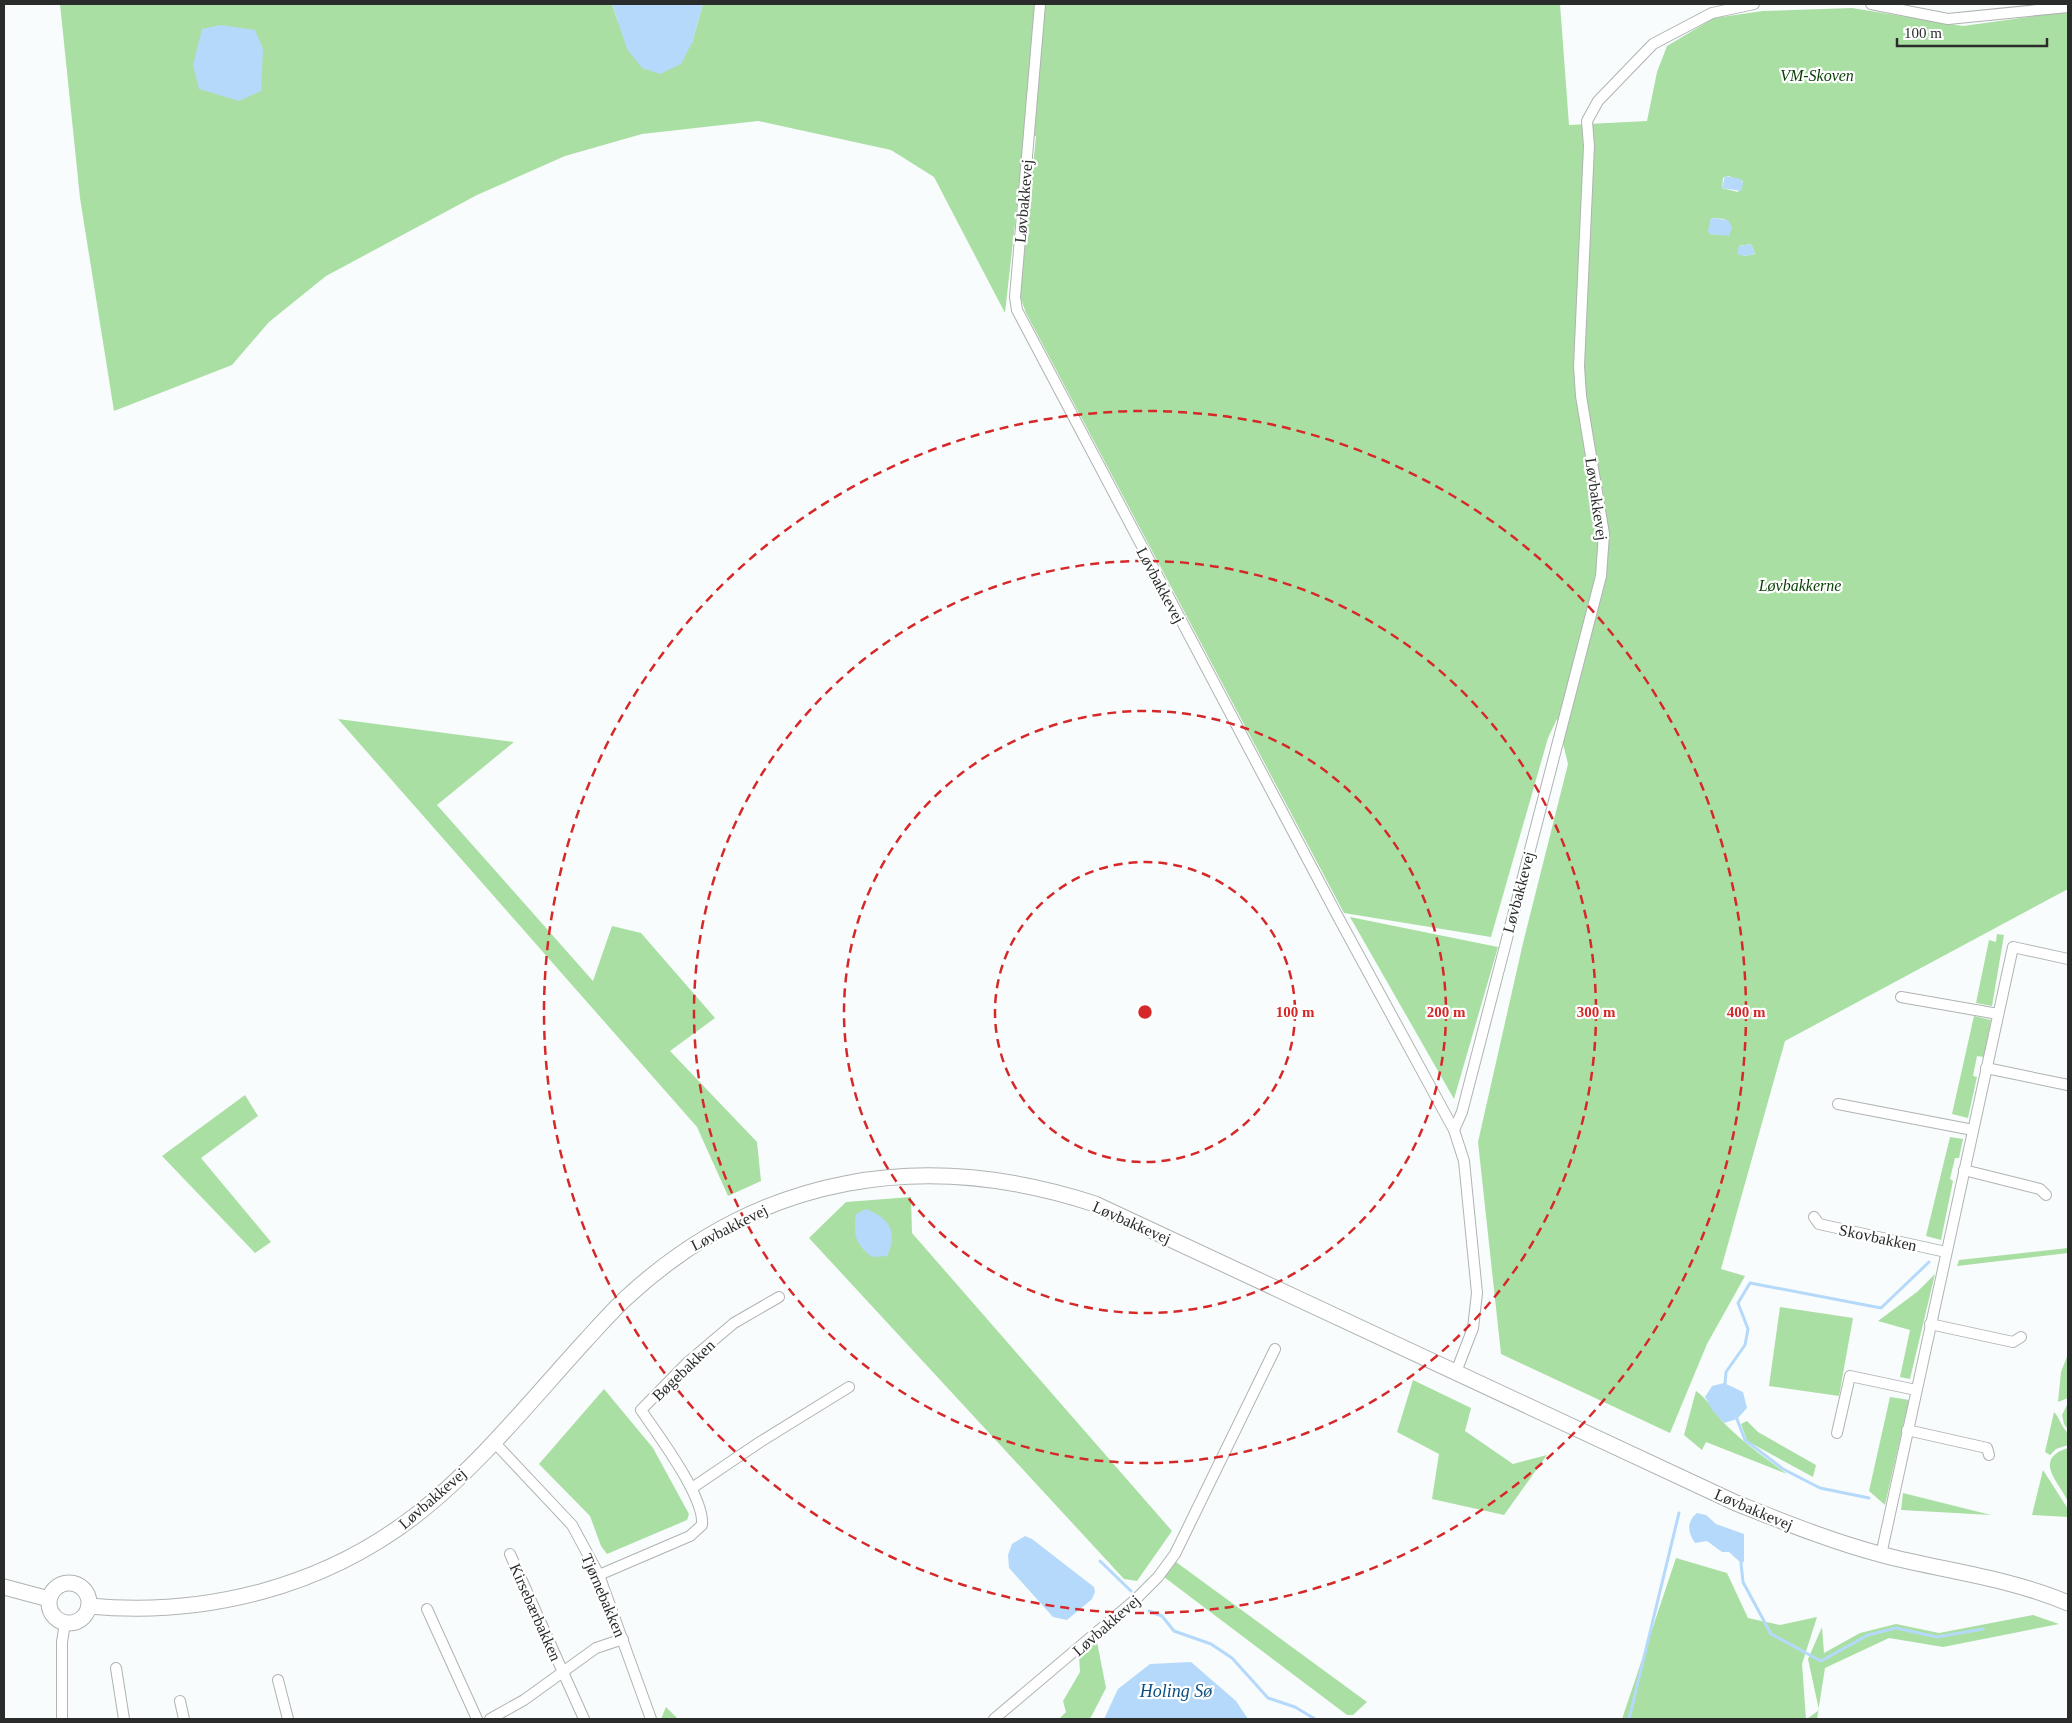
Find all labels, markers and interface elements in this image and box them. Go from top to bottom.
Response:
scale bar [1897,15,2047,47]
text: 100 m [1904,25,1942,41]
park label: VM-Skoven [1780,67,1854,84]
street label: Løvbakkevej [1011,159,1037,243]
street label: Løvbakkevej [1581,457,1611,542]
street label: Løvbakkevej [1133,544,1188,627]
park label: Løvbakkerne [1758,577,1841,594]
street label: Løvbakkevej [1499,850,1538,935]
centre of rings [1136,1003,1154,1021]
text: 100 m [1276,1004,1315,1020]
text: 200 m [1427,1004,1466,1020]
text: 300 m [1577,1004,1616,1020]
text: 400 m [1727,1004,1766,1020]
street label: Løvbakkevej [1090,1198,1173,1248]
street label: Løvbakkevej [688,1201,771,1255]
street label: Skovbakken [1837,1221,1918,1254]
street label: Bøgebakken [649,1336,719,1405]
street label: Løvbakkevej [395,1465,470,1533]
street label: Løvbakkevej [1712,1485,1796,1535]
street label: Tjørnebakken [577,1551,629,1640]
street label: Kirsebærbakken [506,1561,565,1664]
street label: Løvbakkevej [1069,1592,1144,1660]
water label: Holing Sø [1139,1681,1213,1701]

